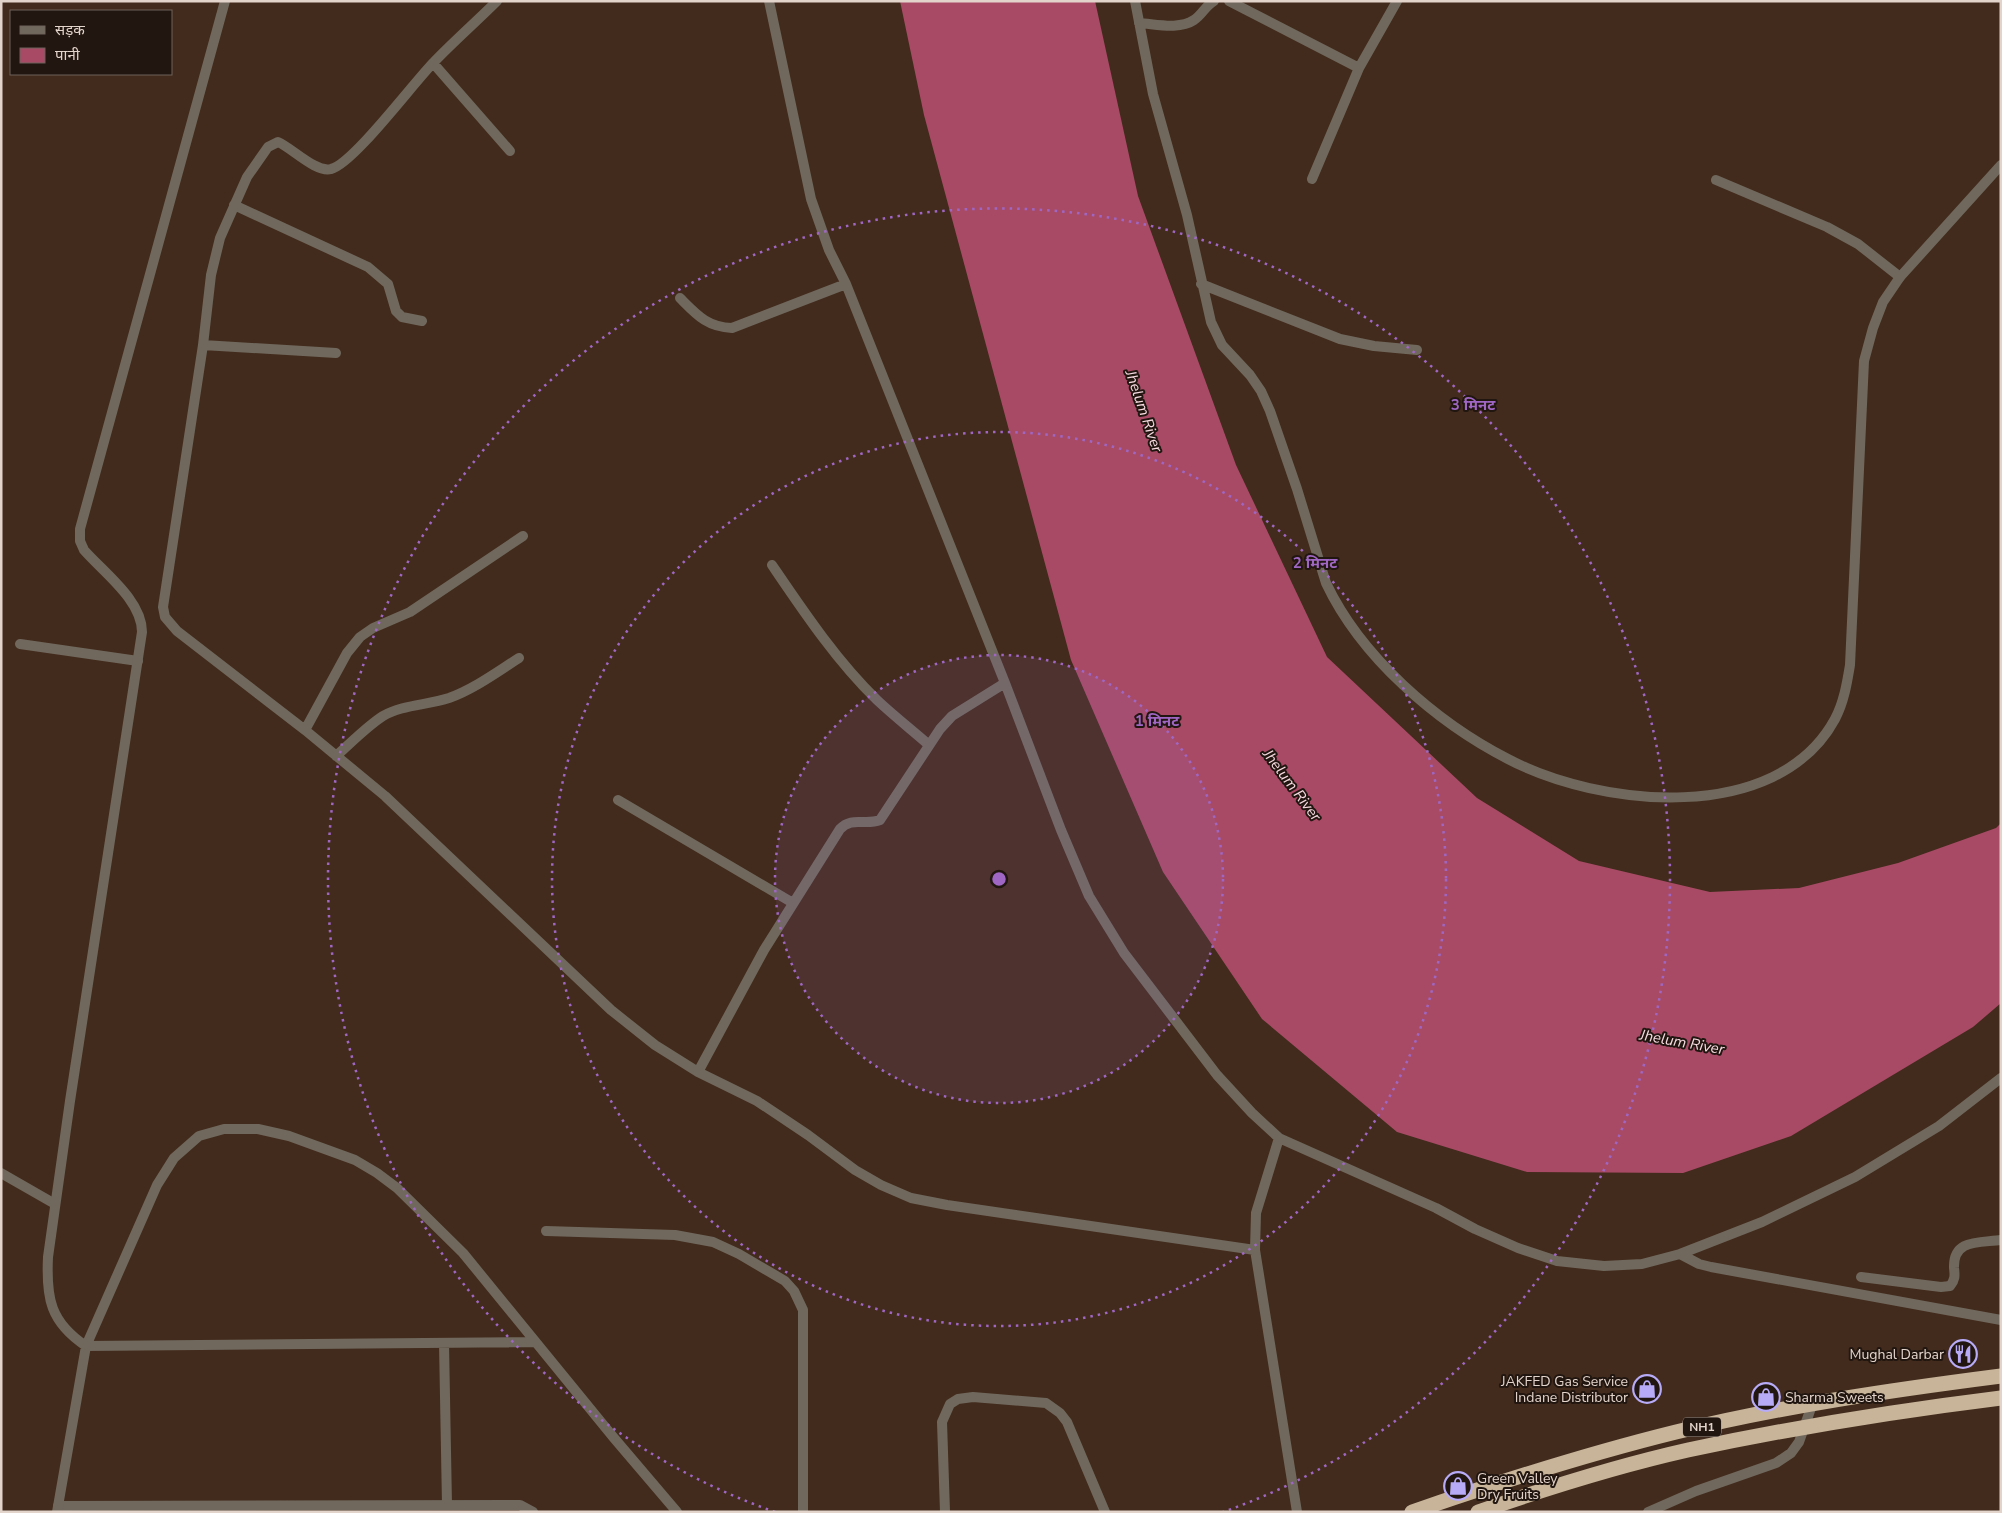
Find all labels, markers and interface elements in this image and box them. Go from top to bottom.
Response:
legend [10,10,172,75]
text: सड़क [55,20,85,40]
text: पानी [55,45,81,65]
water label: Jhelum River [1120,366,1168,455]
text: 3 मिनट [1451,395,1496,415]
text: 2 मिनट [1293,553,1338,573]
text: 1 मिनट [1135,711,1180,731]
water label: Jhelum River [1258,744,1326,826]
centre of rings [990,870,1008,888]
water label: Jhelum River [1637,1025,1726,1059]
restaurant icon: Mughal Darbar [1948,1339,1978,1369]
place label: Mughal Darbar [1849,1345,1944,1364]
place label: JAKFED Gas Service Indane Distributor [1500,1372,1628,1407]
shop icon: JAKFED Gas Service Indane Distributor [1632,1374,1662,1404]
shop icon: Sharma Sweets [1751,1382,1781,1412]
place label: Sharma Sweets [1785,1388,1884,1407]
road number: NH1 [1683,1418,1721,1436]
place label: Green Valley Dry Fruits [1477,1469,1558,1504]
shop icon: Green Valley Dry Fruits [1443,1471,1473,1501]

